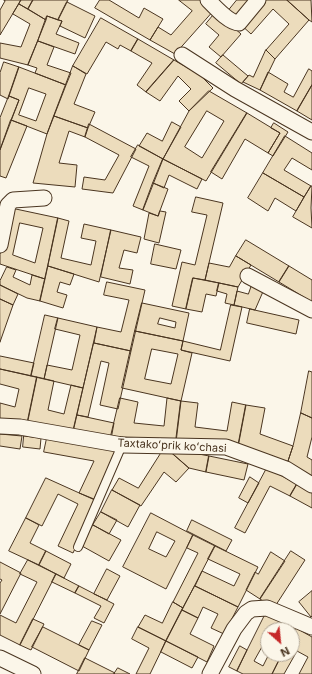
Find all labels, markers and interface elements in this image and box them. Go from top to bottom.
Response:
street label: Taxtakoʻprik koʻchasi [117,437,227,455]
north arrow [260,622,300,662]
text: N [278,644,292,660]

